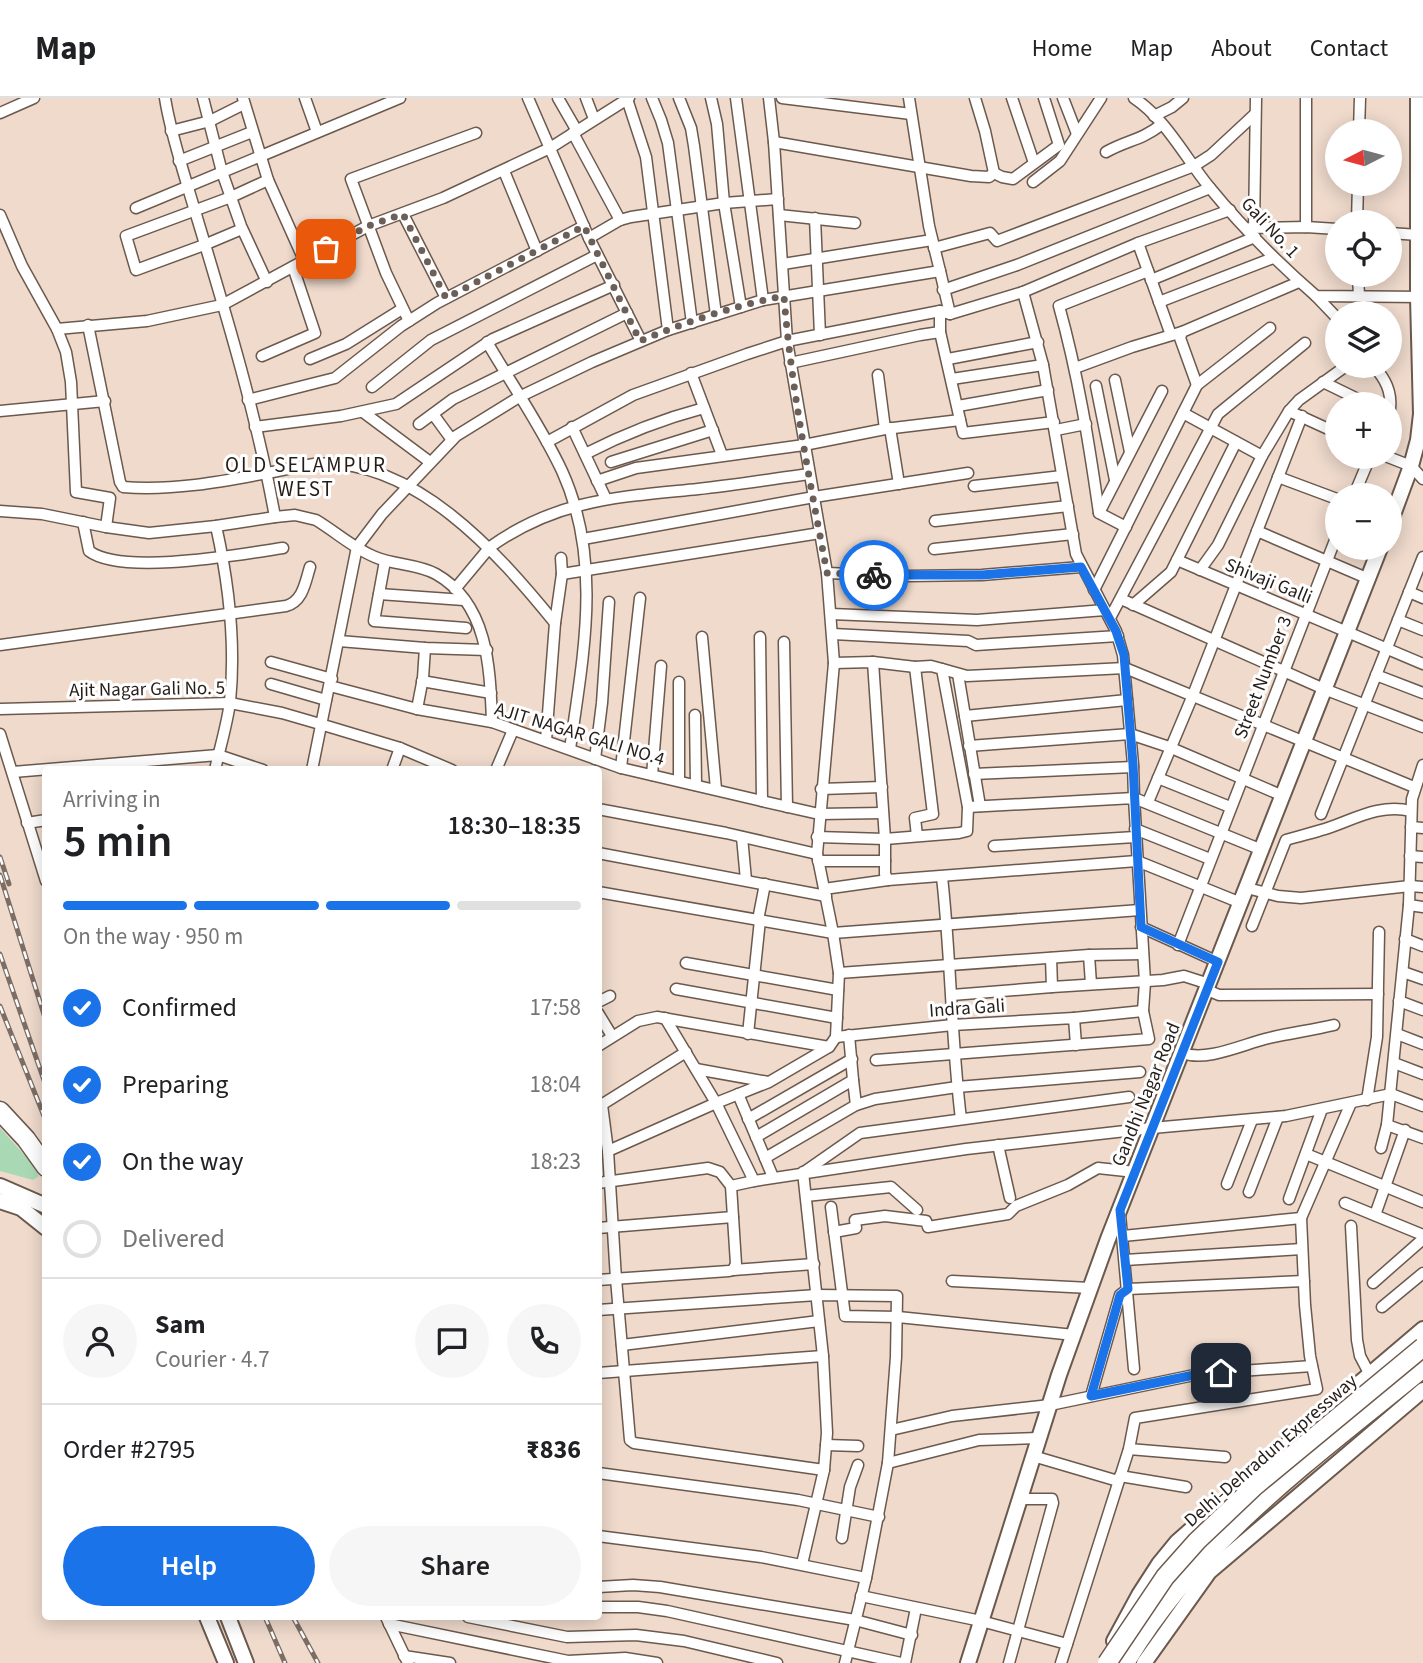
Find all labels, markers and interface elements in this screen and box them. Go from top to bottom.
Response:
text: Map [35,25,96,72]
text: Home [1032,31,1092,66]
text: Map [1130,31,1173,66]
text: About [1211,31,1272,66]
text: Contact [1310,31,1388,66]
north arrow [1325,119,1402,196]
map controls [1325,119,1402,560]
street label: Gali No. 1 [1234,191,1305,265]
button: locate [1325,210,1402,287]
pin [296,219,356,279]
icon: bag [307,230,345,268]
button: layers [1325,301,1402,378]
button: + [1325,392,1402,469]
district label: OLD SELAMPUR WEST [225,450,387,504]
button: − [1325,483,1402,560]
courier [839,540,909,610]
street label: Shivaji Galli [1221,552,1316,611]
icon: bike [855,556,893,594]
street label: Street Number 3 [1228,612,1299,743]
street label: Ajit Nagar Gali No. 5 [69,675,225,704]
street label: AJIT NAGAR GALI NO.4 [491,696,668,773]
text: Arriving in [63,783,161,816]
text: 18:30–18:35 [448,807,581,844]
text: 5 min [63,809,172,874]
text: On the way · 950 m [63,920,243,953]
icon: check [63,989,101,1027]
text: Confirmed [122,989,237,1026]
text: 17:58 [530,991,581,1024]
street label: Indra Gali [928,992,1006,1025]
street label: Gandhi Nagar Road [1105,1019,1188,1171]
icon: check [63,1066,101,1104]
text: Preparing [122,1066,228,1103]
text: 18:04 [530,1068,581,1101]
icon: check [63,1143,101,1181]
text: On the way [122,1143,243,1180]
text: 18:23 [530,1145,581,1178]
text: Delivered [122,1220,225,1257]
button: person [63,1304,137,1378]
button: chat [415,1304,489,1378]
button: phone [507,1304,581,1378]
text: Sam [155,1306,205,1343]
text: Courier · 4.7 [155,1343,270,1376]
pin [1191,1343,1251,1403]
icon: home [1202,1354,1240,1392]
street label: Delhi-Dehradun Expressway [1179,1368,1363,1534]
text: Order #2795 [63,1431,195,1468]
text: ₹836 [526,1431,581,1468]
button: Help [63,1526,315,1606]
button: Share [329,1526,581,1606]

